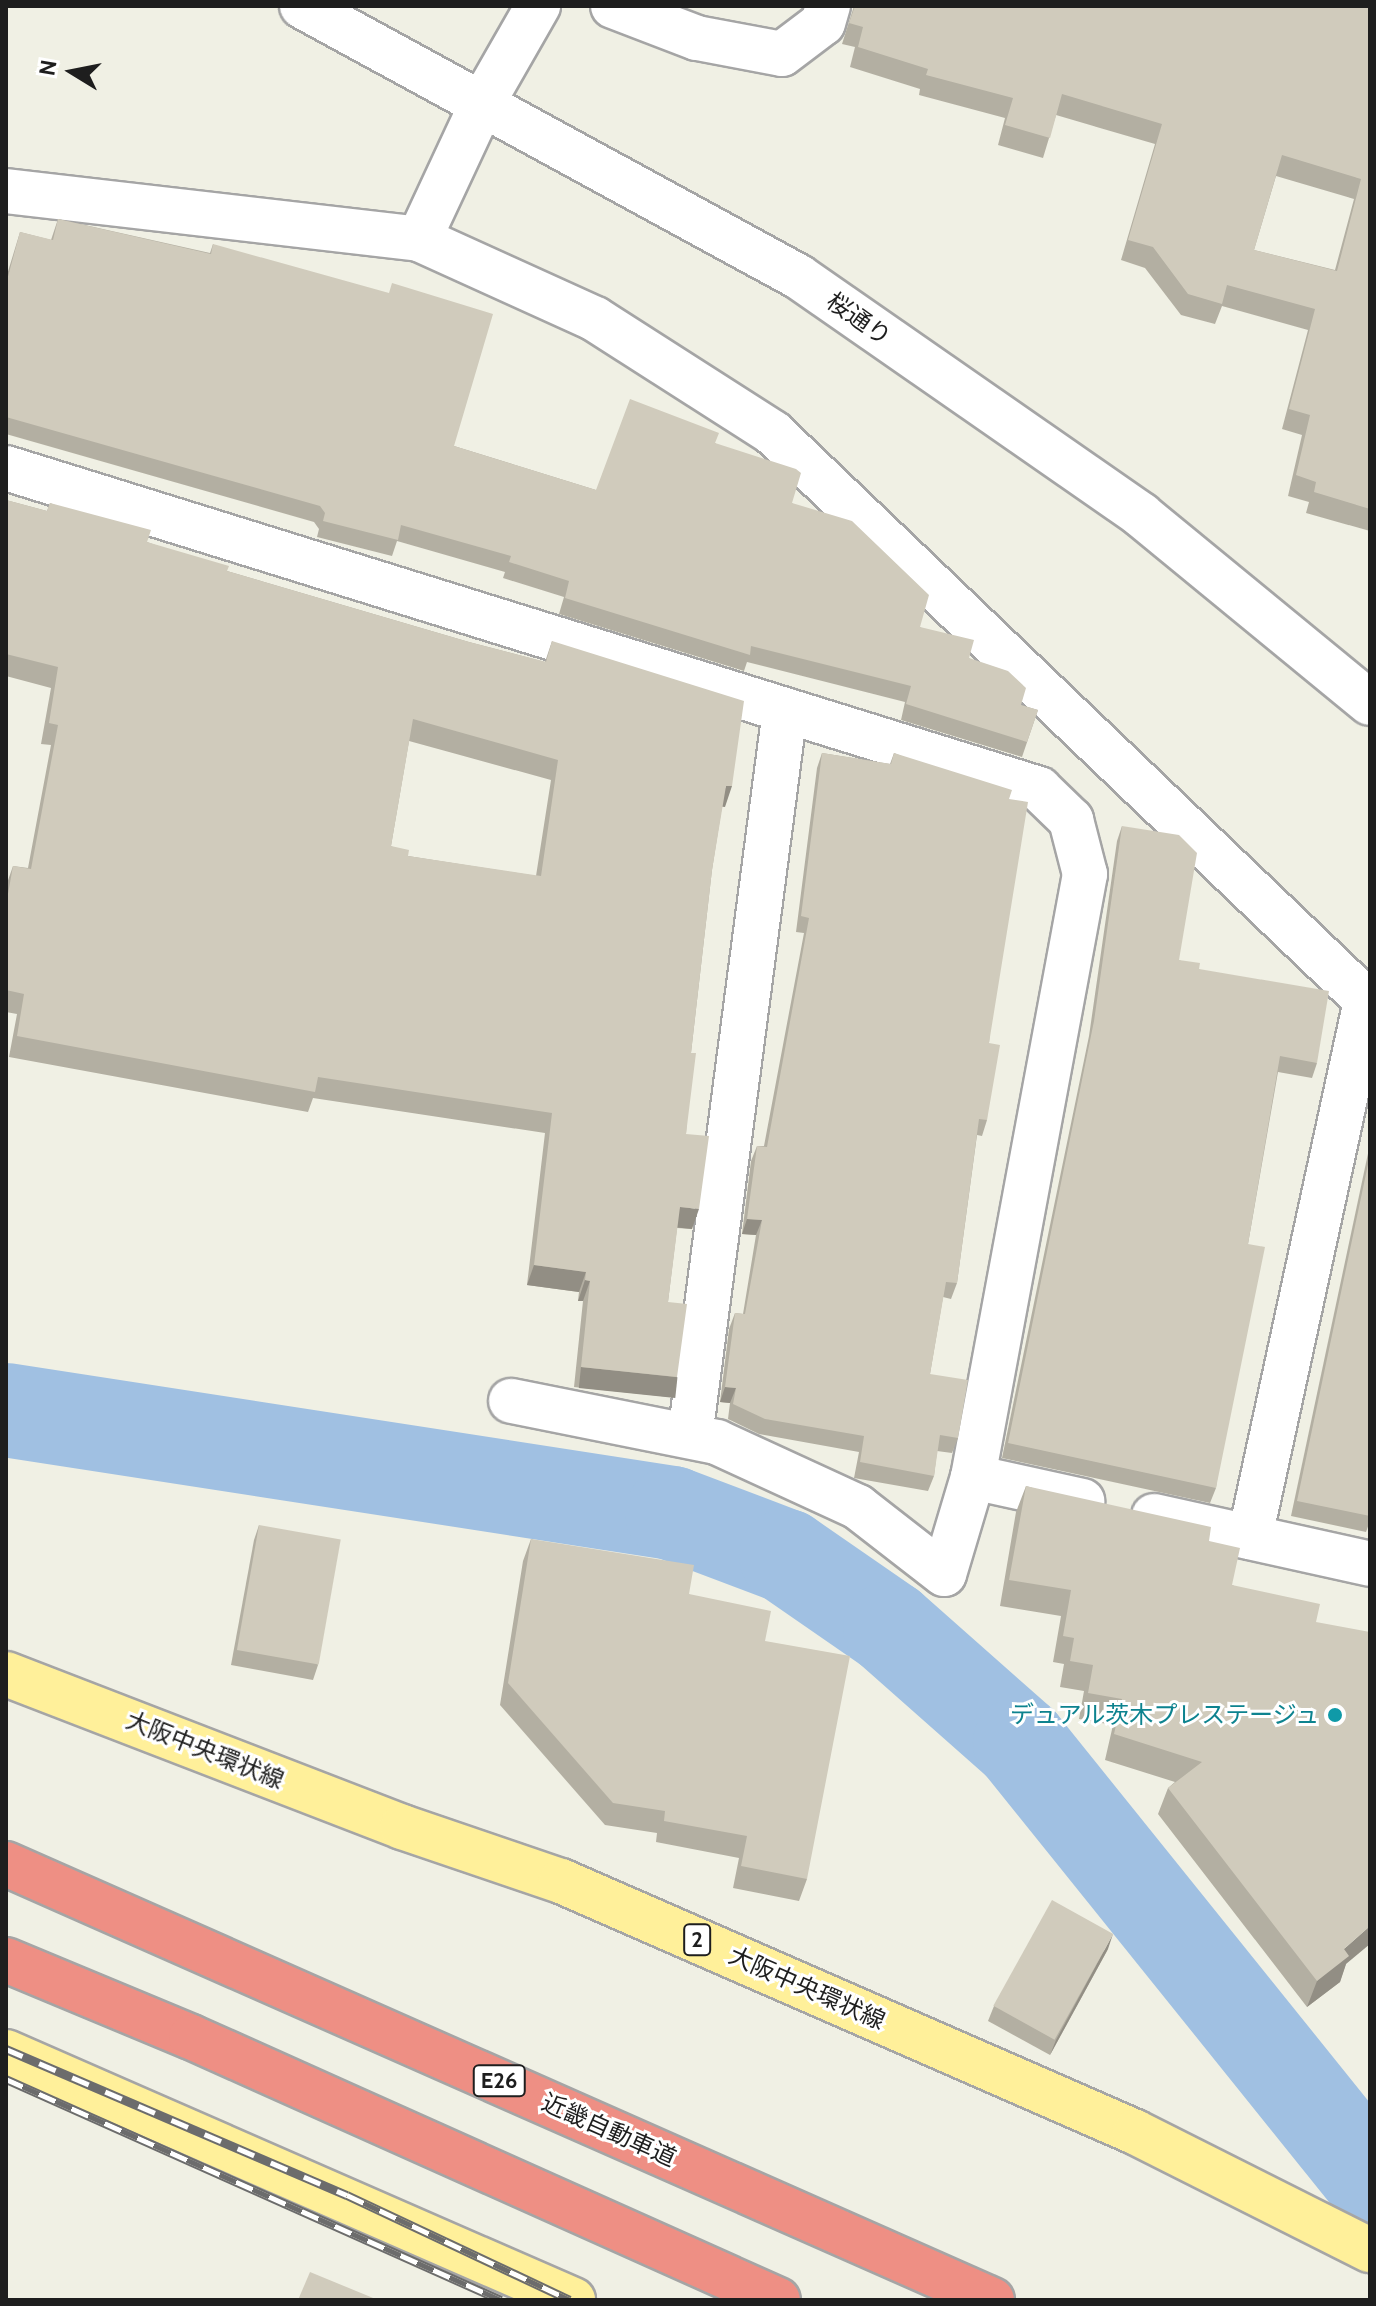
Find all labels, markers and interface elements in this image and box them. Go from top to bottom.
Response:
north arrow [32,32,112,112]
text: N [33,58,63,78]
street label: 桜通り [821,287,897,351]
place label: デュアル茨木プレステージュ [1007,1701,1319,1729]
street label: 大阪中央環状線 [122,1705,288,1795]
marker: デュアル茨木プレステージュ [1326,1706,1344,1724]
road number: 2 [683,1922,711,1958]
street label: 大阪中央環状線 [724,1941,890,2035]
road number: E26 [471,2063,527,2099]
street label: 近畿自動車道 [537,2088,681,2172]

